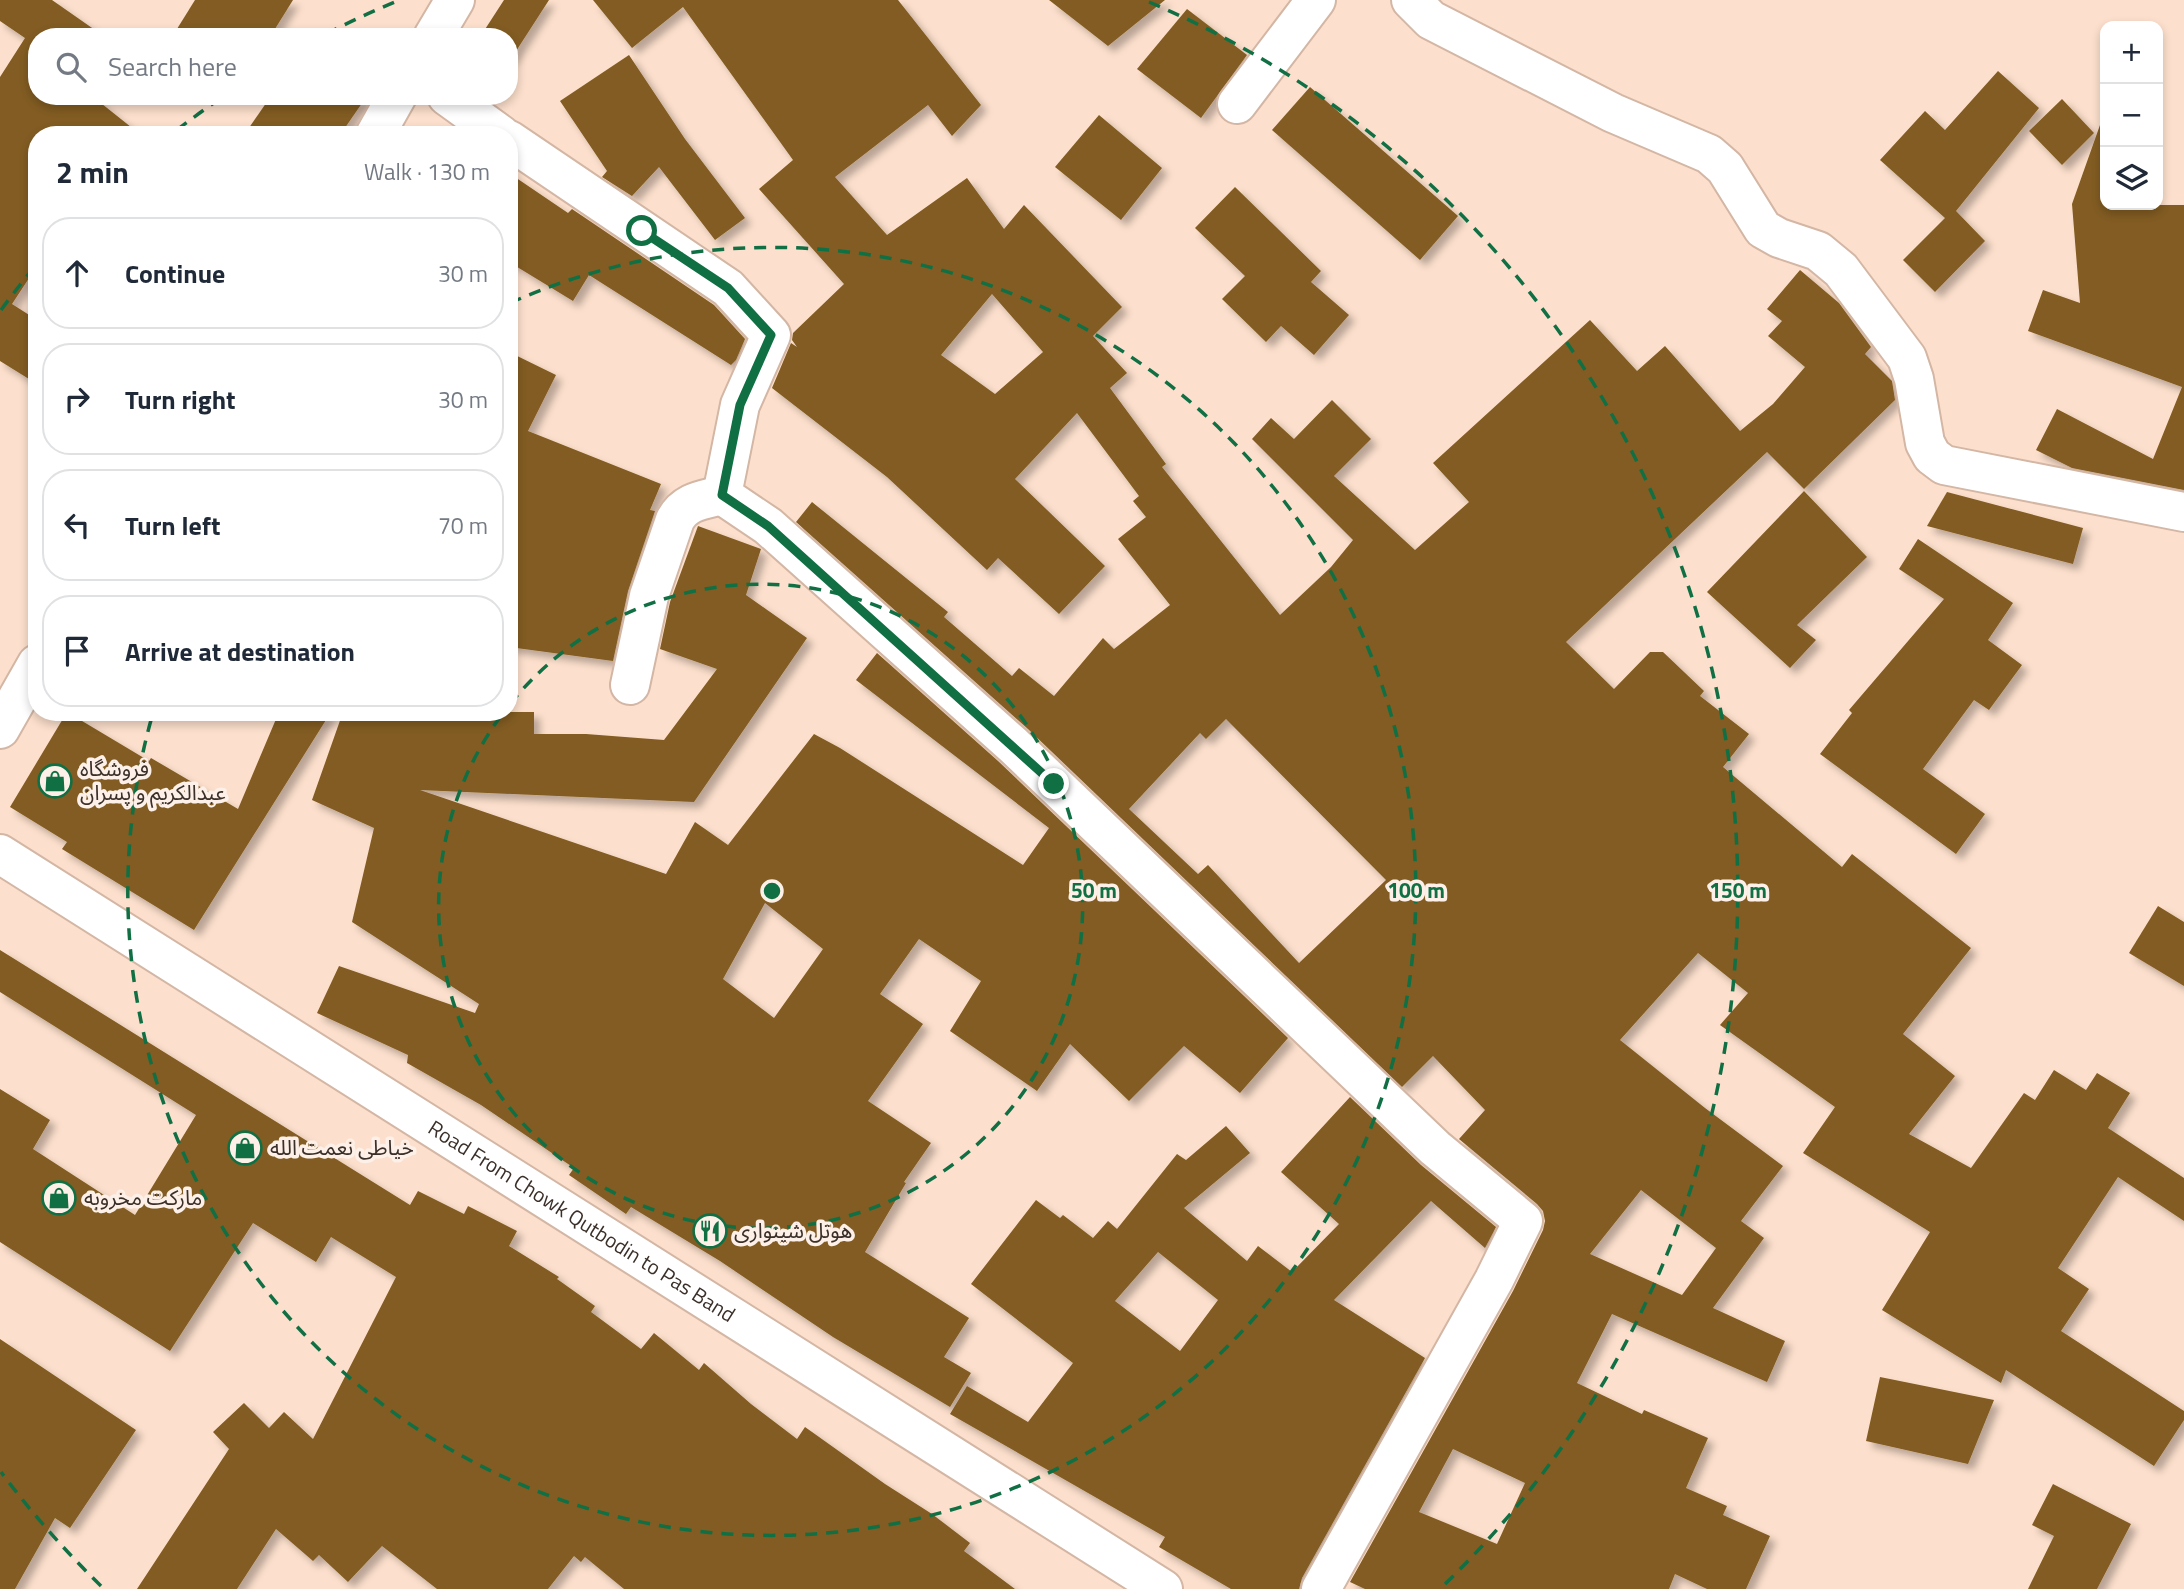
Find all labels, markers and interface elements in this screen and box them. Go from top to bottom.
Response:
map controls [2100,21,2163,210]
button: + [2100,21,2163,84]
search box [28,28,518,105]
text: Search here [108,47,237,86]
icon: search [52,48,90,86]
button: − [2100,84,2163,147]
button: layers [2100,147,2163,210]
text: 2 min [56,149,129,195]
text: Walk · 130 m [364,154,490,189]
route start [626,215,657,246]
icon: ahead [58,254,96,292]
text: Continue [125,254,225,293]
text: 30 m [438,256,488,291]
icon: right [58,380,96,418]
text: Turn right [125,380,236,419]
text: 30 m [438,382,488,417]
icon: left [58,506,96,544]
text: Turn left [125,506,220,545]
text: 70 m [438,508,488,543]
icon: arrive [58,632,96,670]
text: Arrive at destination [125,632,355,671]
place label: فروشگاه عبدالکریم و پسران [80,752,226,808]
shop icon: فروشگاه عبدالکریم و پسران [36,762,74,800]
route end [1038,768,1069,799]
text: 50 m [1071,874,1117,906]
text: 100 m [1387,874,1445,906]
text: 150 m [1709,874,1767,906]
centre of rings [760,879,784,903]
street label: Road From Chowk Qutbodin to Pas Band [422,1112,742,1330]
shop icon: خیاطی نعمت الله [226,1129,264,1167]
place label: خیاطی نعمت الله [270,1131,414,1163]
shop icon: مارکت مخروبه [40,1179,78,1217]
place label: مارکت مخروبه [84,1181,202,1213]
restaurant icon: هوتل شینواری [691,1212,729,1250]
place label: هوتل شینواری [734,1214,852,1246]

